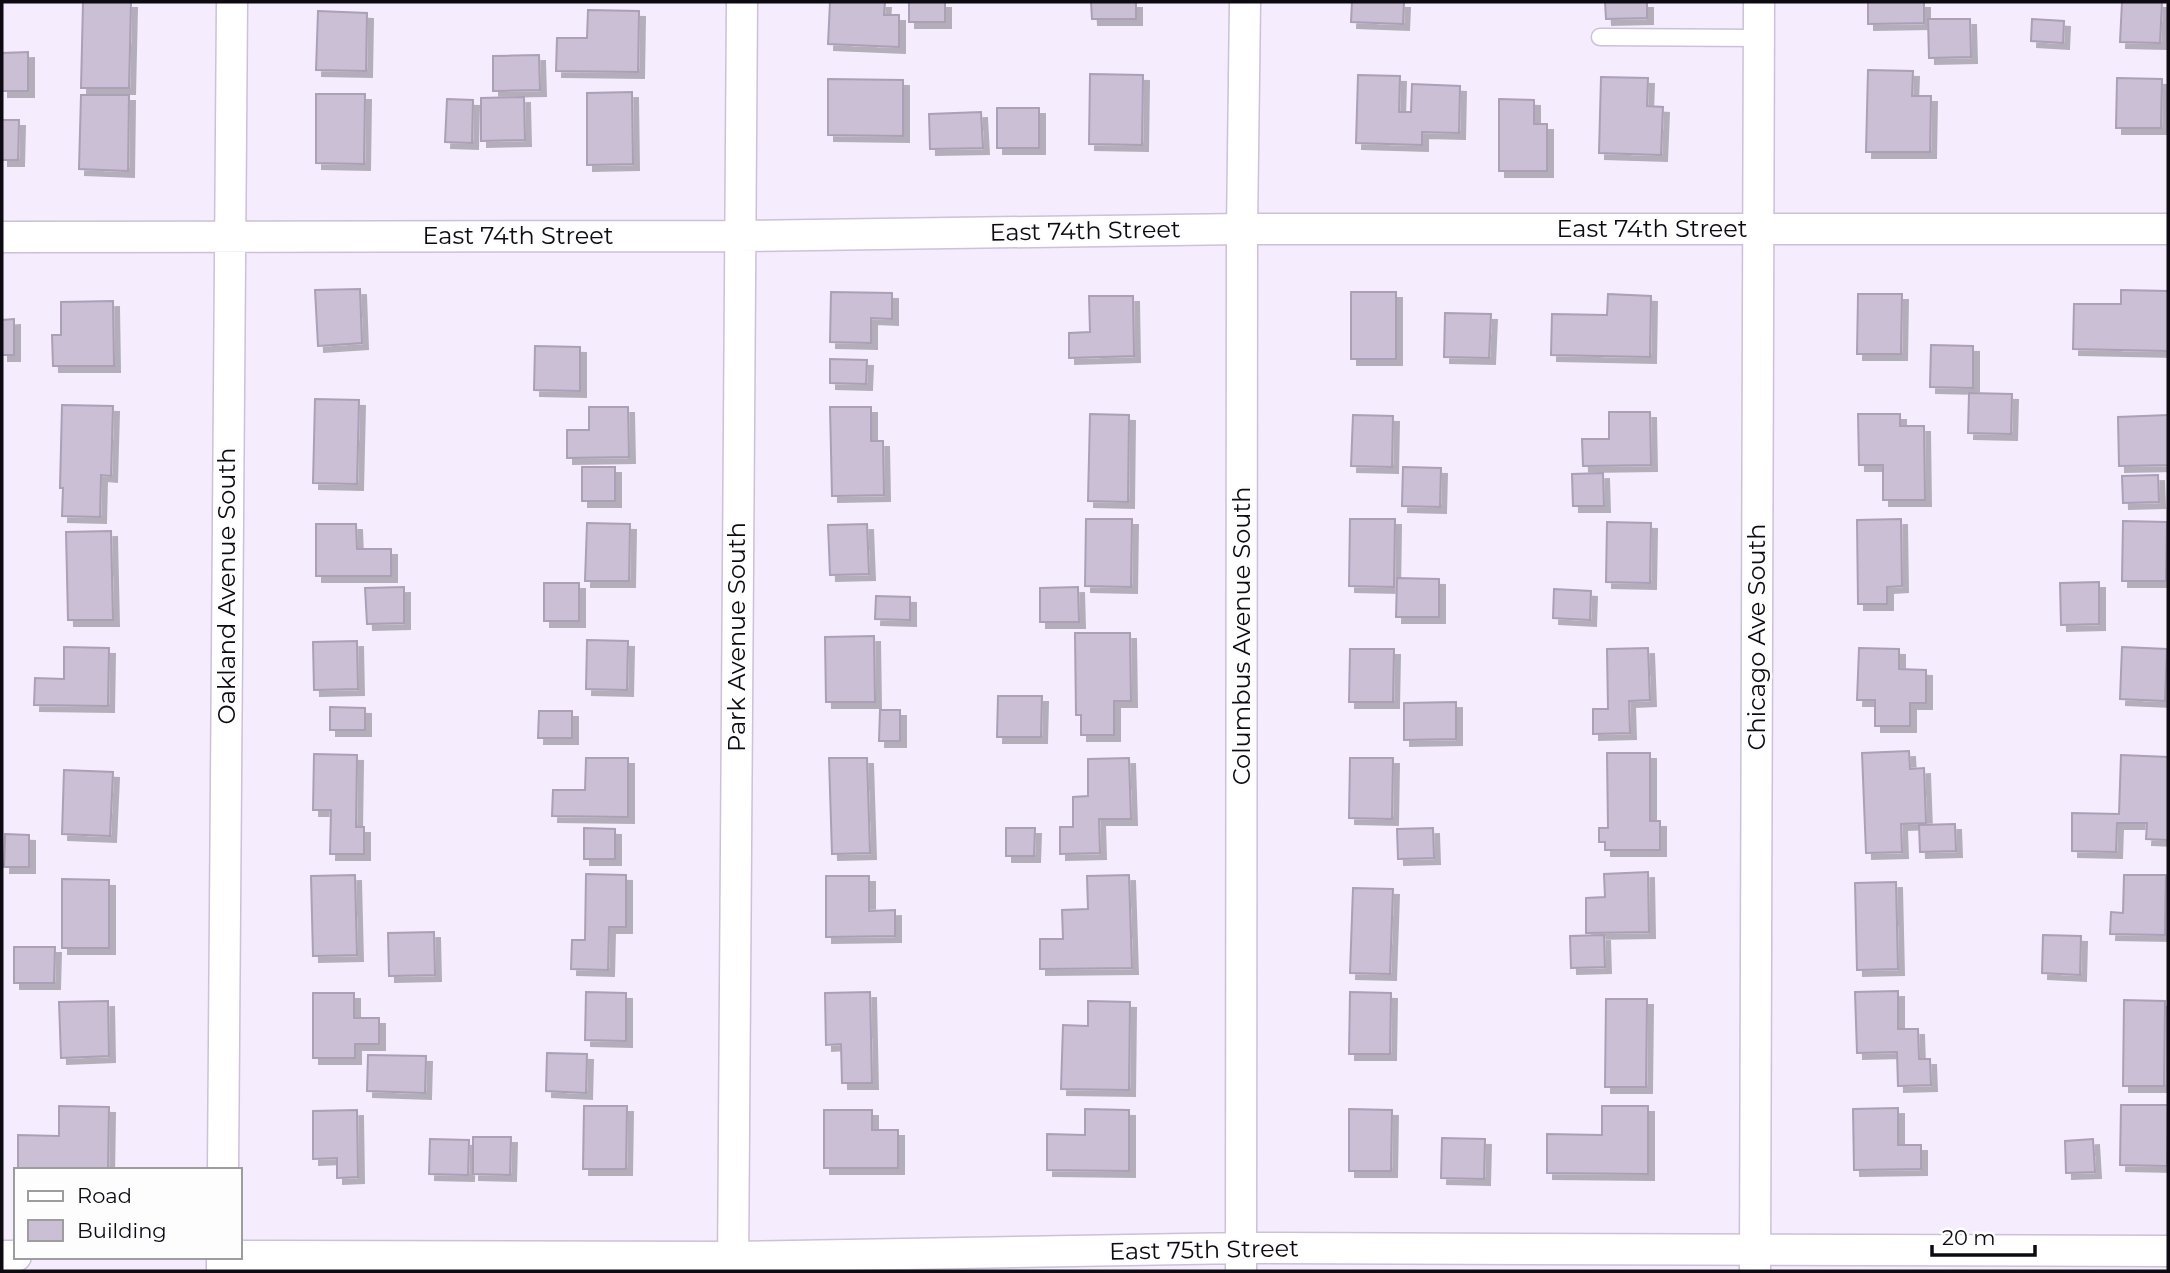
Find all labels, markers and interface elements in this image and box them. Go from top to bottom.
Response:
street label: East 74th Street [989,214,1181,247]
street label: East 74th Street [1556,214,1748,243]
street label: East 74th Street [422,221,614,250]
street label: Oakland Avenue South [212,448,241,724]
street label: Columbus Avenue South [1227,487,1256,785]
street label: Park Avenue South [722,522,751,752]
street label: Chicago Ave South [1742,523,1771,751]
legend [14,1168,242,1259]
text: Road [77,1183,132,1208]
scale bar [1932,1214,2035,1258]
text: Building [77,1218,167,1243]
text: 20 m [1942,1225,1996,1250]
street label: East 75th Street [1109,1233,1299,1266]

